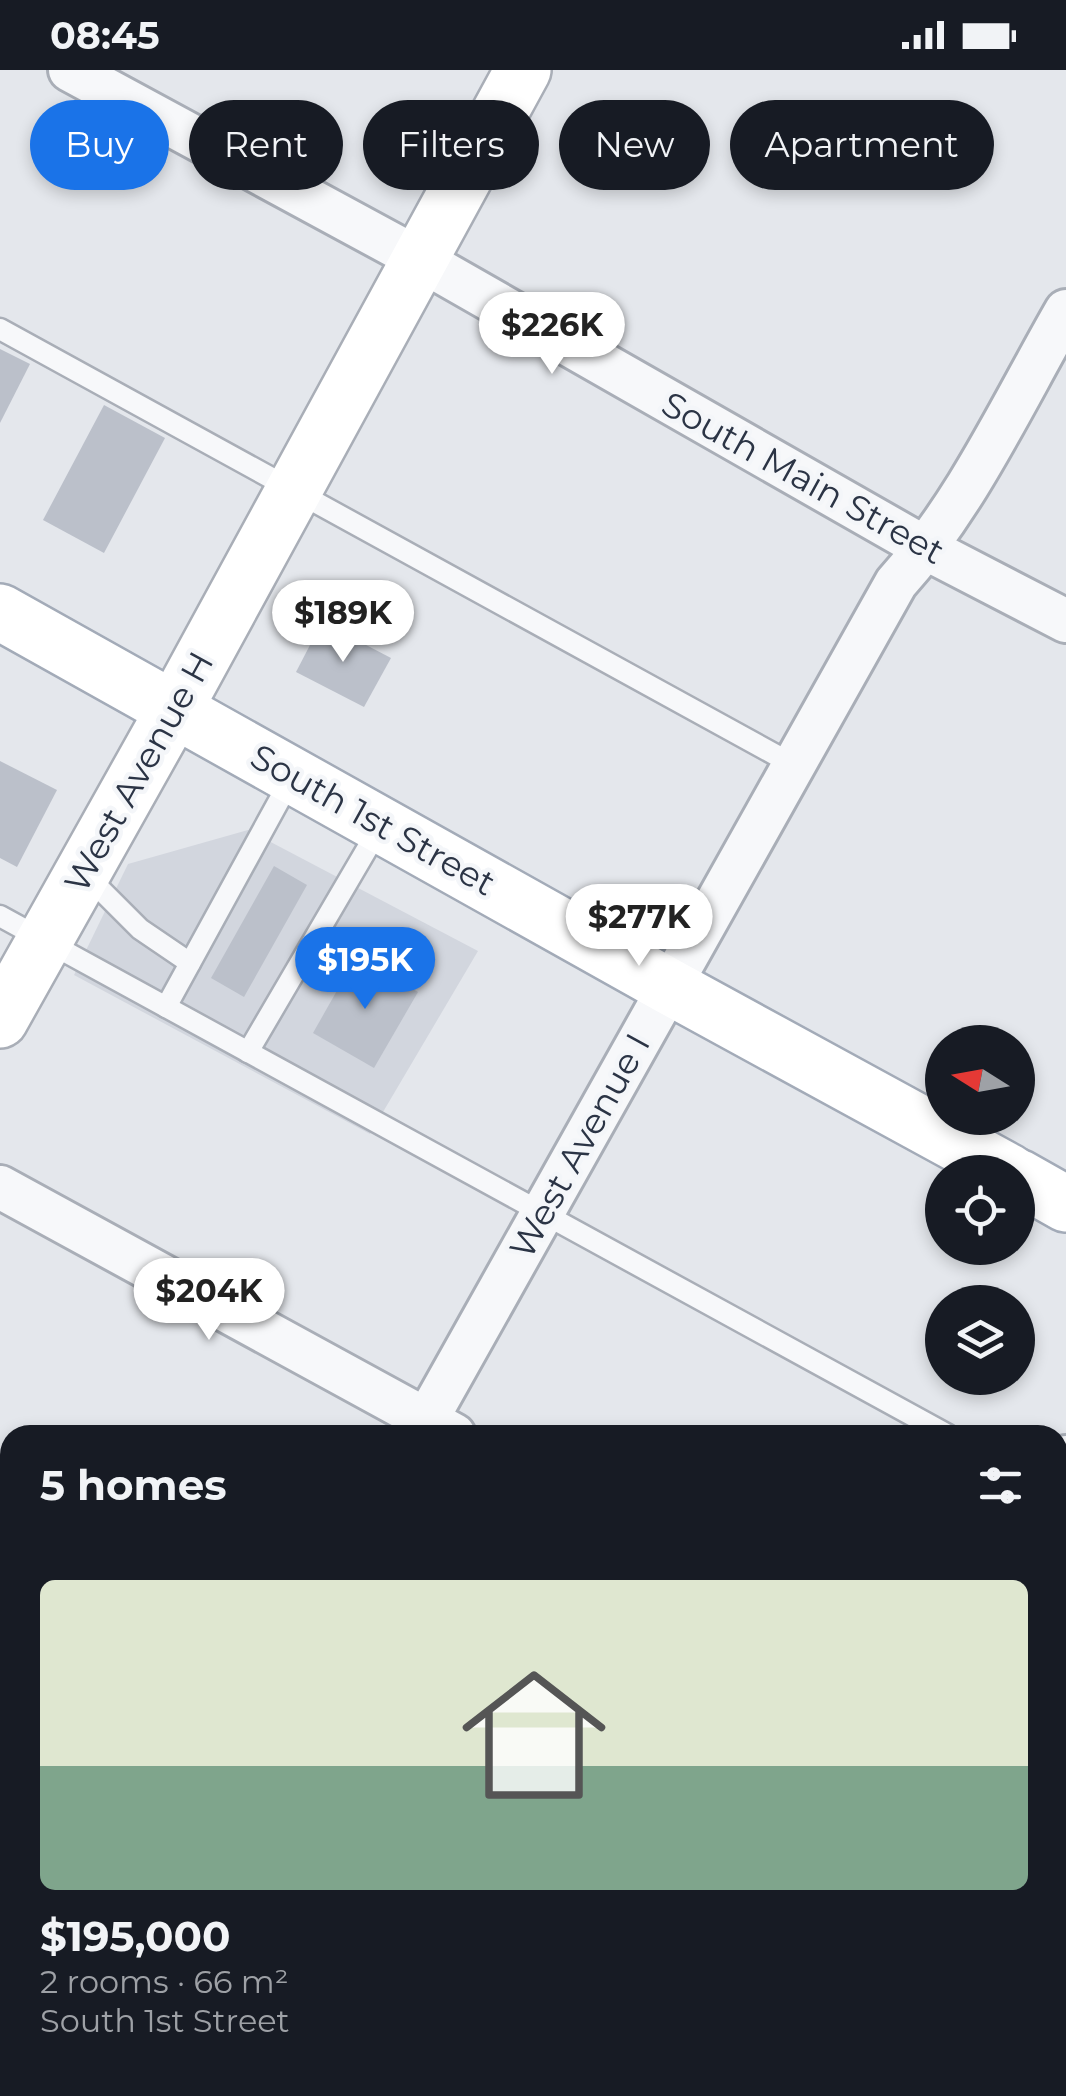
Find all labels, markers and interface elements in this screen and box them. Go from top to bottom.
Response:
text: 08:45 [50,12,160,59]
chip: Buy [30,100,169,190]
chip: Rent [189,100,343,190]
chip: Filters [363,100,539,190]
chip: New [559,100,710,190]
chip: Apartment [730,100,994,190]
pin: $226K [482,292,622,377]
text: $226K [501,305,603,344]
street label: South Main Street [655,382,952,573]
pin: $189K [273,580,413,665]
text: $189K [294,593,392,632]
street label: West Avenue H [55,644,222,900]
street label: South 1st Street [243,735,503,905]
pin: $277K [569,884,709,969]
text: $277K [588,897,690,936]
pin: $195K [295,927,435,1012]
text: $195K [317,940,413,979]
north arrow [925,1025,1035,1135]
map controls [925,1025,1035,1395]
street label: West Avenue I [500,1026,659,1266]
button: locate [925,1155,1035,1265]
pin: $204K [139,1258,279,1343]
text: $204K [156,1271,262,1310]
button: layers [925,1285,1035,1395]
icon: filters [973,1458,1028,1513]
text: 5 homes [40,1459,227,1511]
icon: home [444,1645,624,1825]
text: $195,000 [40,1910,231,1962]
text: 2 rooms · 66 m² [40,1962,289,2001]
text: South 1st Street [40,2001,290,2040]

